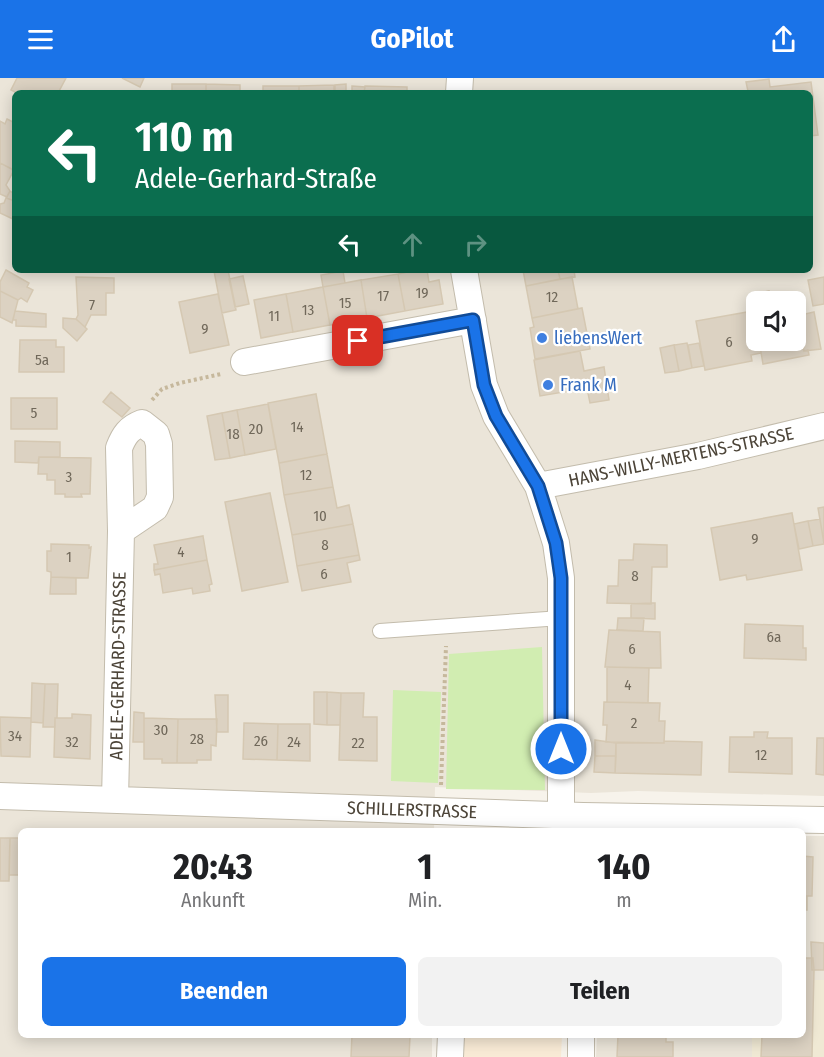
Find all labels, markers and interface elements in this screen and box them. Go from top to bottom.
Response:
icon: menu [24,23,57,56]
text: GoPilot [370,23,454,55]
icon: share [767,23,800,56]
text: 110 m [135,112,234,162]
icon: left [36,114,114,192]
text: Adele-Gerhard-Straße [135,163,377,195]
icon: left [333,228,366,261]
icon: ahead [396,228,429,261]
icon: right [459,228,492,261]
house number: 19 [415,284,429,302]
house number: 17 [377,287,389,305]
house number: 12 [546,288,559,306]
map controls [746,291,806,351]
button: sound [746,291,806,351]
house number: 15 [339,294,351,312]
house number: 7 [89,296,95,314]
house number: 13 [302,301,315,319]
house number: 11 [268,307,280,325]
pin [332,315,383,366]
house number: 9 [201,320,209,338]
icon: arrive [341,324,374,357]
place label: liebensWert [554,327,642,349]
marker: liebensWert [535,331,549,345]
house number: 6 [725,333,733,351]
house number: 5a [35,351,49,369]
place label: Frank M [560,374,617,396]
marker: Frank M [541,378,555,392]
house number: 5 [31,404,38,422]
house number: 14 [290,418,304,436]
house number: 20 [249,420,263,438]
street label: HANS-WILLY-MERTENS-STRASSE [566,422,796,492]
house number: 18 [226,425,240,443]
house number: 12 [300,466,313,484]
house number: 3 [66,468,73,486]
house number: 10 [313,507,327,525]
house number: 9 [751,530,759,548]
house number: 8 [321,536,329,554]
house number: 4 [177,543,185,561]
house number: 1 [66,548,72,566]
house number: 6 [320,565,328,583]
house number: 8 [631,567,639,585]
street label: ADELE-GERHARD-STRASSE [105,572,131,760]
house number: 6a [767,628,781,646]
house number: 6 [628,640,636,658]
house number: 4 [624,676,632,694]
house number: 2 [631,714,638,732]
position arrow [529,717,593,781]
house number: 30 [154,721,168,739]
house number: 34 [8,727,22,745]
house number: 28 [190,730,204,748]
house number: 26 [254,732,268,750]
house number: 32 [65,733,79,751]
house number: 24 [287,733,301,751]
house number: 22 [351,734,365,752]
house number: 12 [755,746,768,764]
street label: SCHILLERSTRASSE [347,797,477,823]
text: 20:43 [173,845,253,889]
text: 1 [417,845,433,889]
text: 140 [597,845,651,889]
text: Ankunft [181,888,245,912]
text: Min. [408,888,442,912]
text: m [616,888,632,912]
button: Beenden [42,957,406,1026]
button: Teilen [418,957,782,1026]

